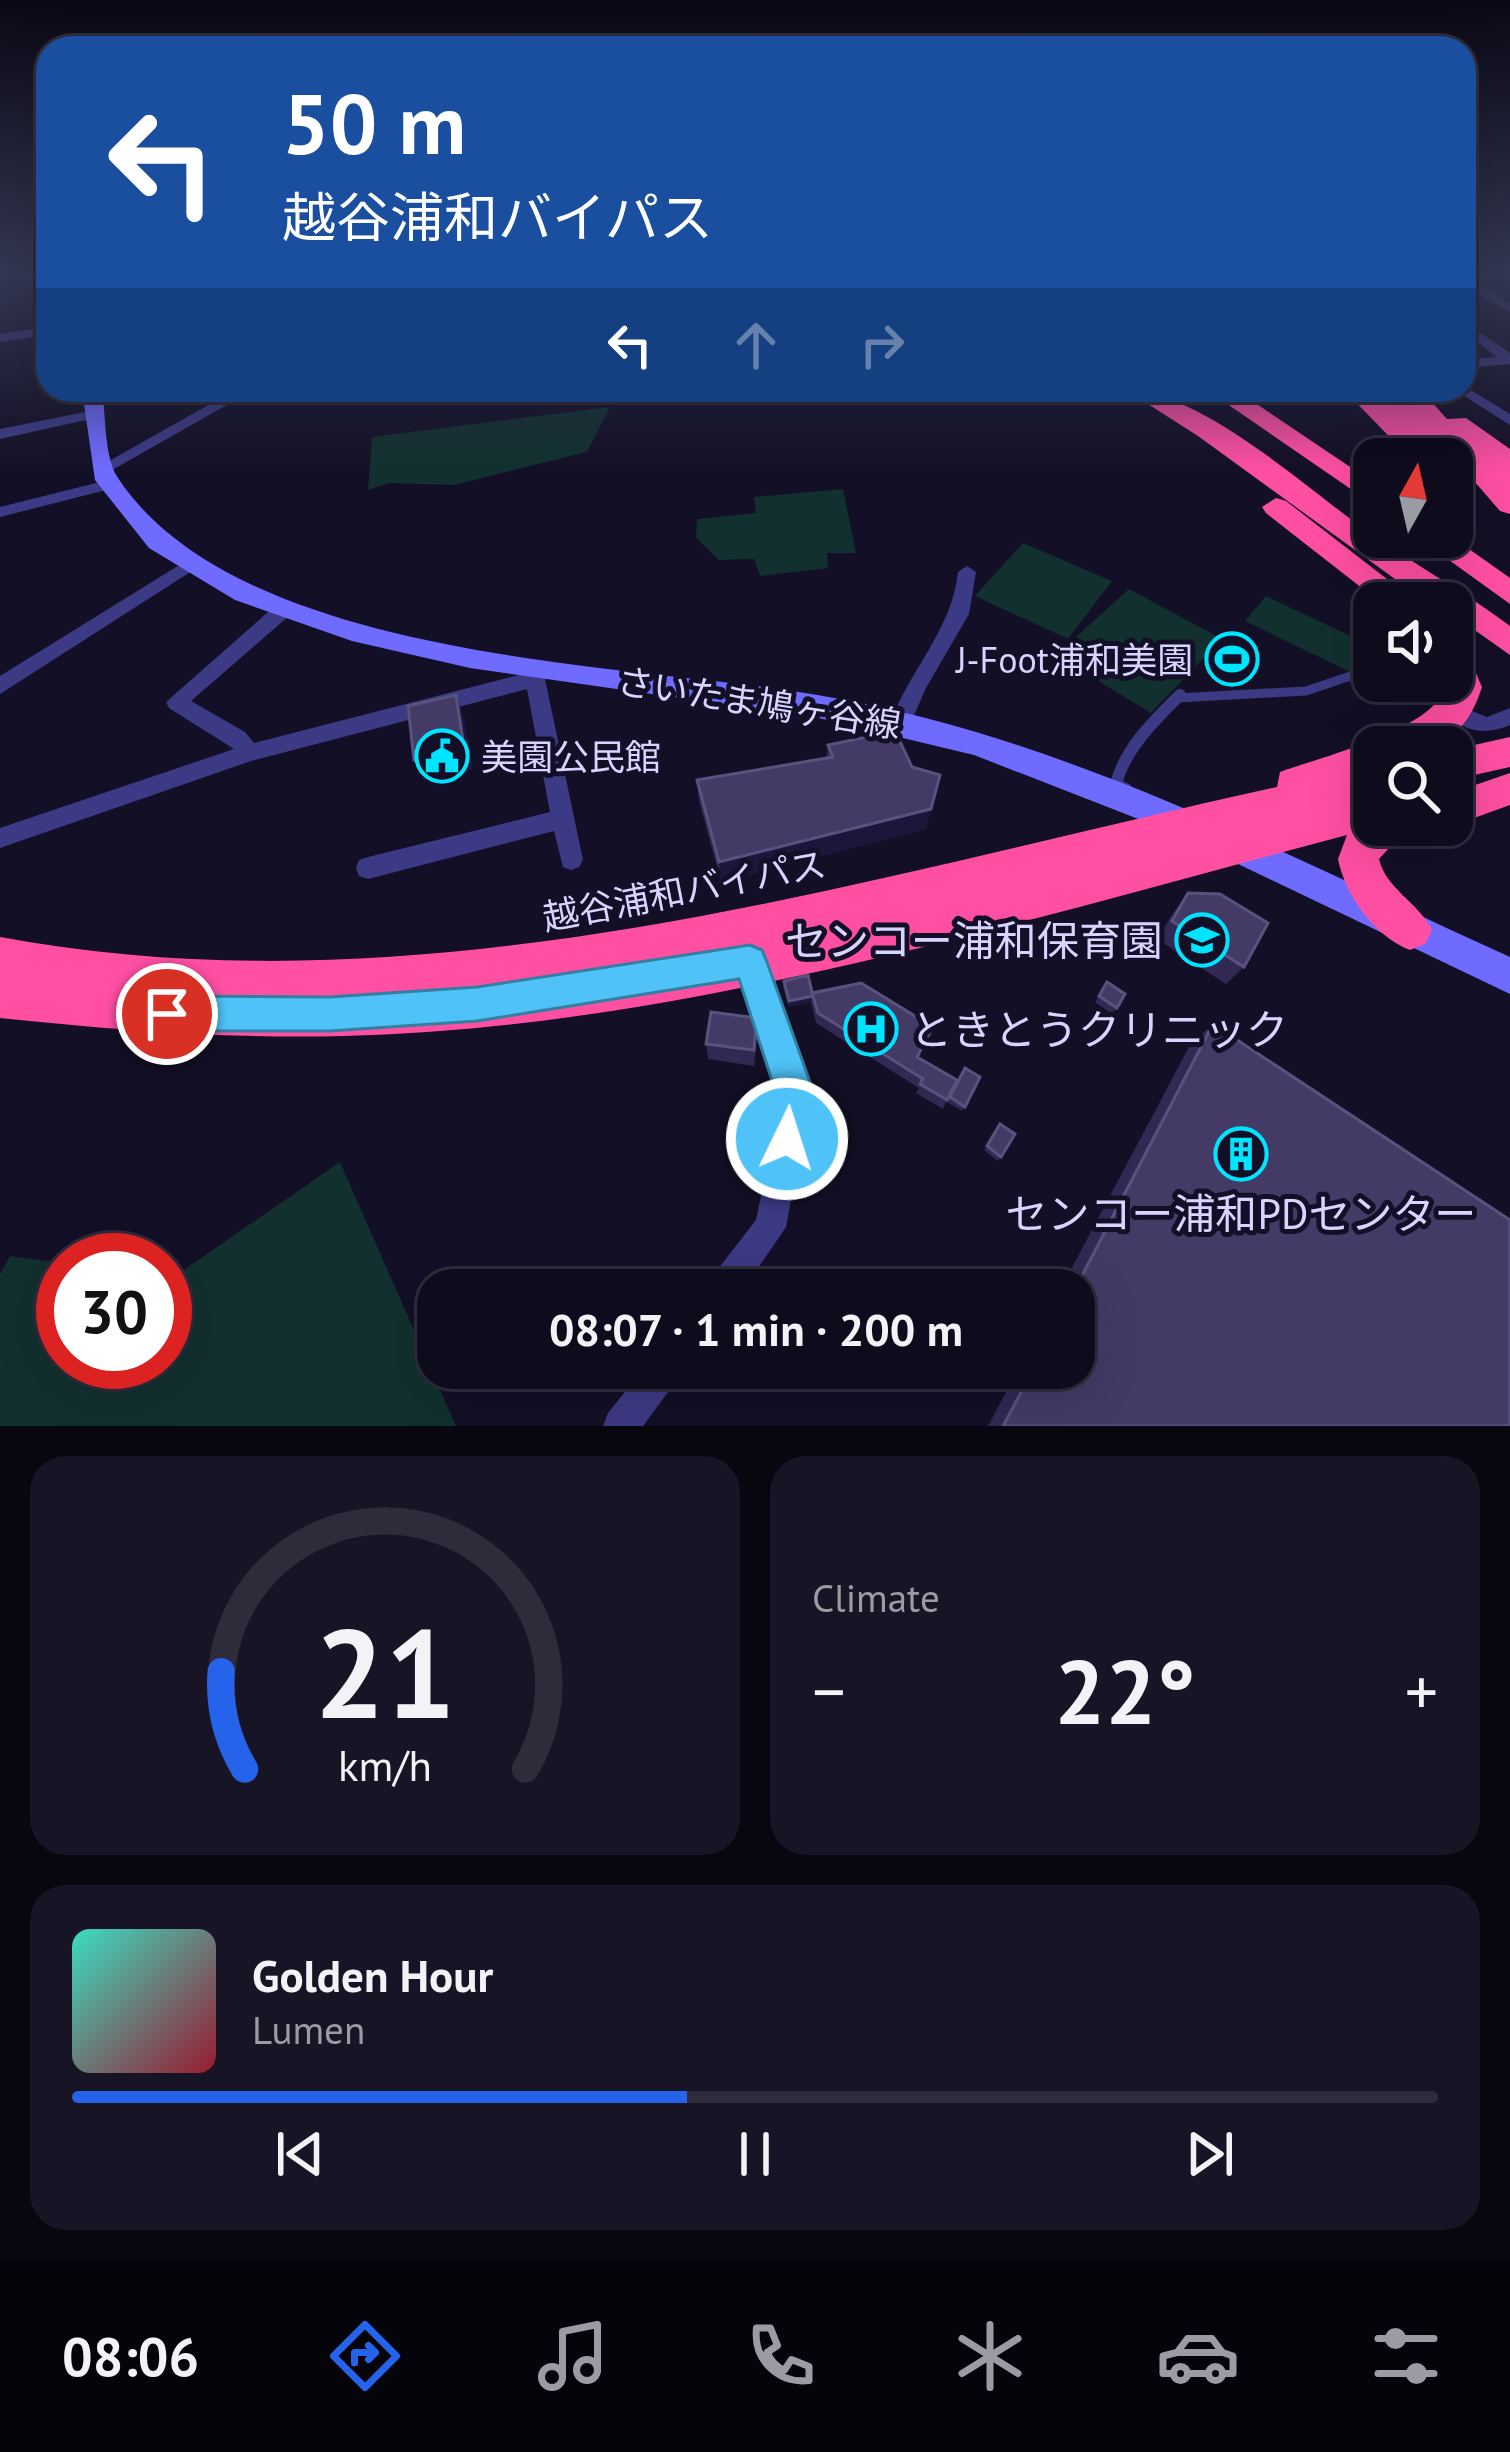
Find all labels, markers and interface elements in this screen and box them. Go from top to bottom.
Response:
text: 50 m [282,68,466,177]
icon: left [84,84,240,240]
text: 越谷浦和バイパス [282,182,713,252]
icon: left [597,312,663,378]
icon: ahead [723,312,789,378]
icon: right [849,312,915,378]
north arrow [1353,438,1473,558]
map controls [1353,438,1473,846]
button: sound [1353,582,1473,702]
sports icon: J-Foot浦和美園 [1204,631,1260,687]
place label: J-Foot浦和美園 [954,636,1193,683]
street label: さいたま鳩ヶ谷線 [614,656,904,748]
button: search [1353,726,1473,846]
public building icon: 美園公民館 [414,728,470,784]
place label: 美園公民館 [481,733,661,780]
street label: 越谷浦和バイパス [539,840,829,940]
school or university icon: センコー浦和保育園 [1174,912,1230,968]
place label: センコー浦和保育園 [785,913,1163,968]
pin [116,963,218,1065]
icon: arrive [134,981,200,1047]
hospital icon: ときとうクリニック [843,1001,899,1057]
place label: ときとうクリニック [910,1002,1288,1057]
position arrow [724,1076,850,1202]
building icon: センコー浦和PDセンター [1213,1126,1269,1182]
place label: センコー浦和PDセンター [1006,1186,1476,1241]
speed limit sign: 30 [36,1233,192,1389]
text: 08:07 · 1 min · 200 m [549,1300,963,1358]
text: Climate [812,1572,940,1623]
text: 21 [314,1591,456,1752]
text: 22° [1054,1632,1196,1749]
text: − [812,1648,845,1733]
text: + [1405,1648,1438,1733]
text: km/h [338,1736,432,1792]
text: Golden Hour [252,1946,493,2004]
text: Lumen [252,2004,365,2055]
icon: previous [267,2121,333,2187]
icon: pause [722,2121,788,2187]
icon: next [1177,2121,1243,2187]
icon: directions [323,2314,407,2398]
icon: music [531,2314,615,2398]
icon: phone [739,2314,823,2398]
icon: climate [948,2314,1032,2398]
icon: car [1156,2314,1240,2398]
icon: filters [1364,2314,1448,2398]
text: 08:06 [62,2321,199,2391]

